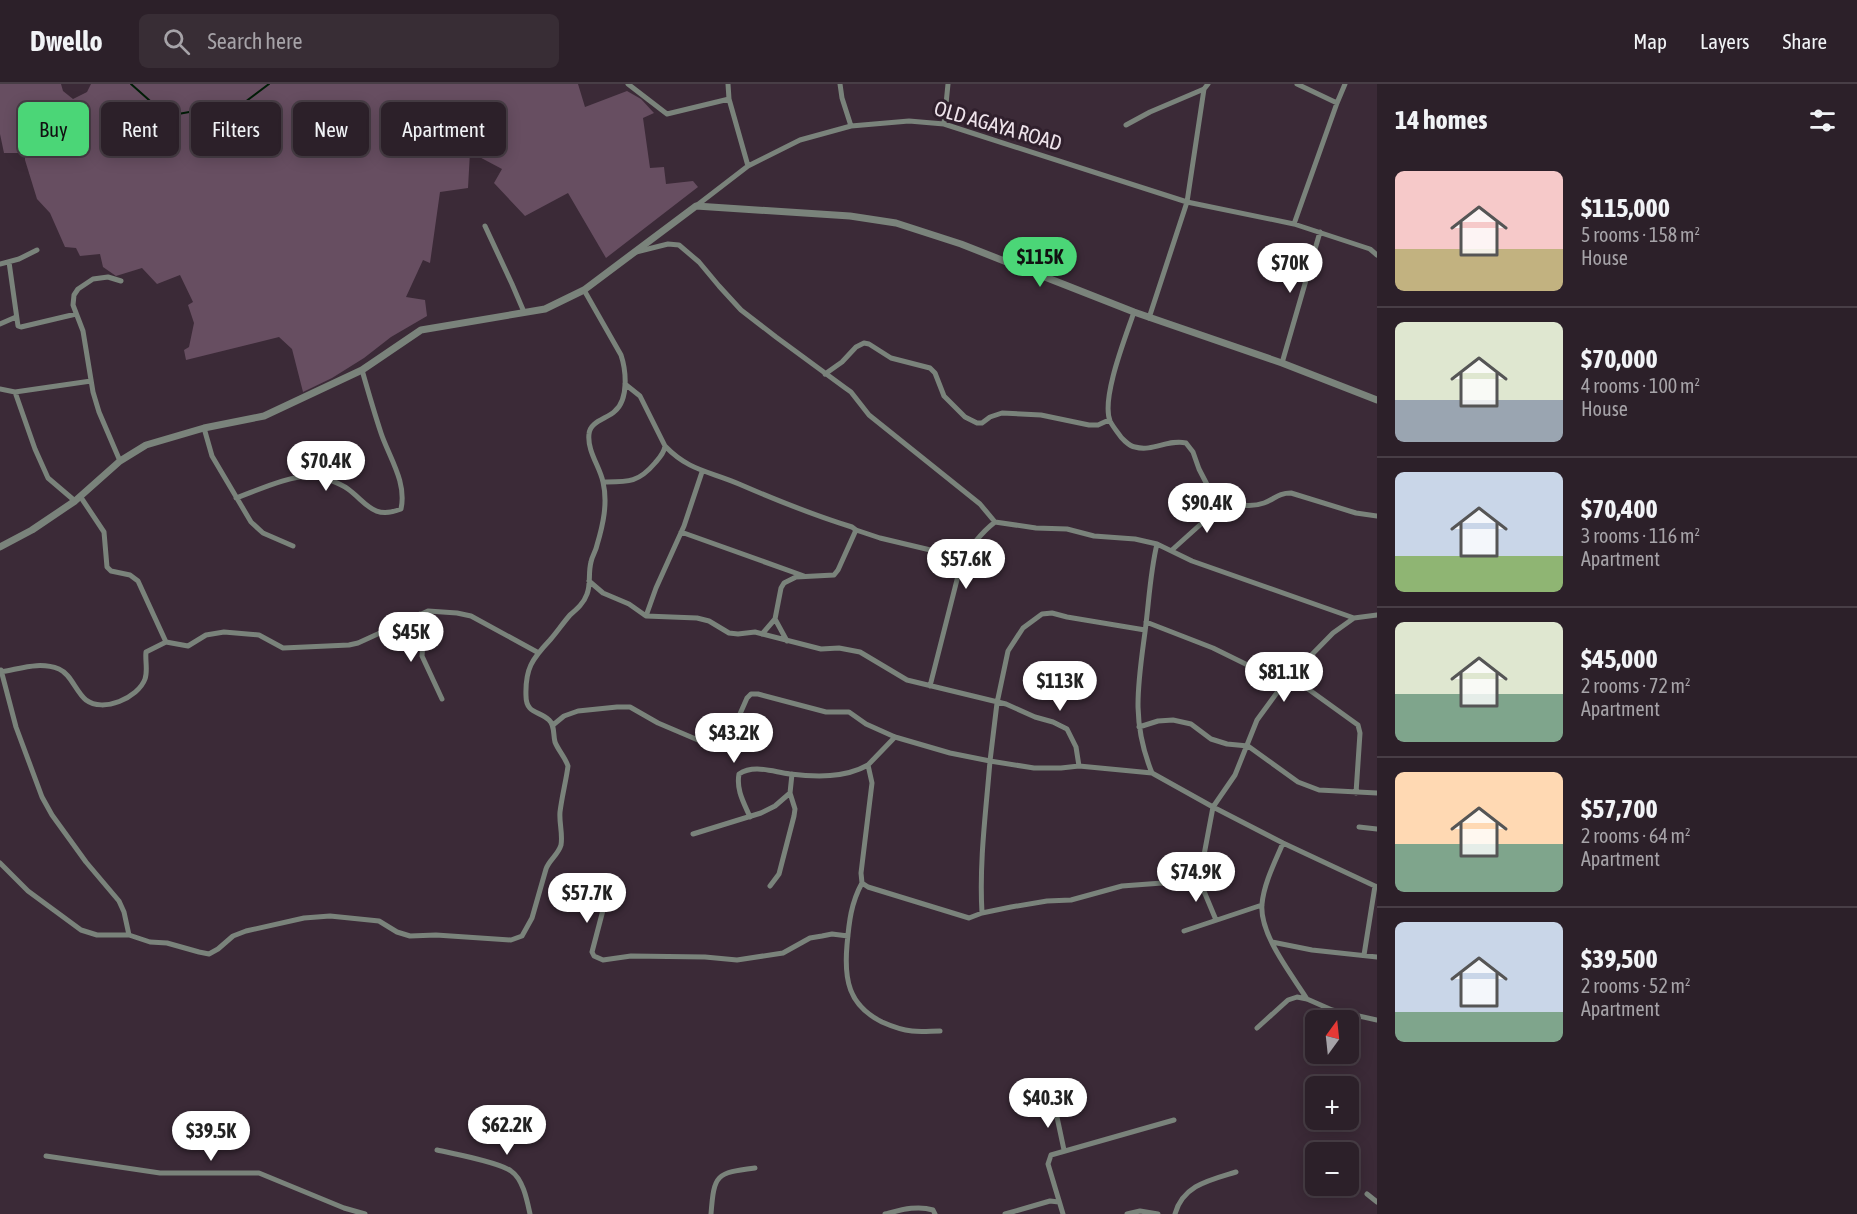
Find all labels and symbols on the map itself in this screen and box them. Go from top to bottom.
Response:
street label: OLD AGAYA ROAD [932,95,1065,155]
pin: $115K [998,237,1082,288]
pin: $70K [1254,243,1326,294]
pin: $70.4K [277,441,375,492]
pin: $90.4K [1158,483,1256,534]
pin: $57.6K [917,539,1015,590]
pin: $45K [375,612,447,663]
pin: $81.1K [1235,652,1333,703]
pin: $113K [1018,661,1102,712]
pin: $43.2K [685,713,783,764]
pin: $74.9K [1147,852,1245,903]
pin: $57.7K [538,873,636,924]
north arrow [1305,1010,1359,1064]
pin: $40.3K [999,1078,1097,1129]
pin: $62.2K [458,1105,556,1156]
pin: $39.5K [162,1111,260,1162]

